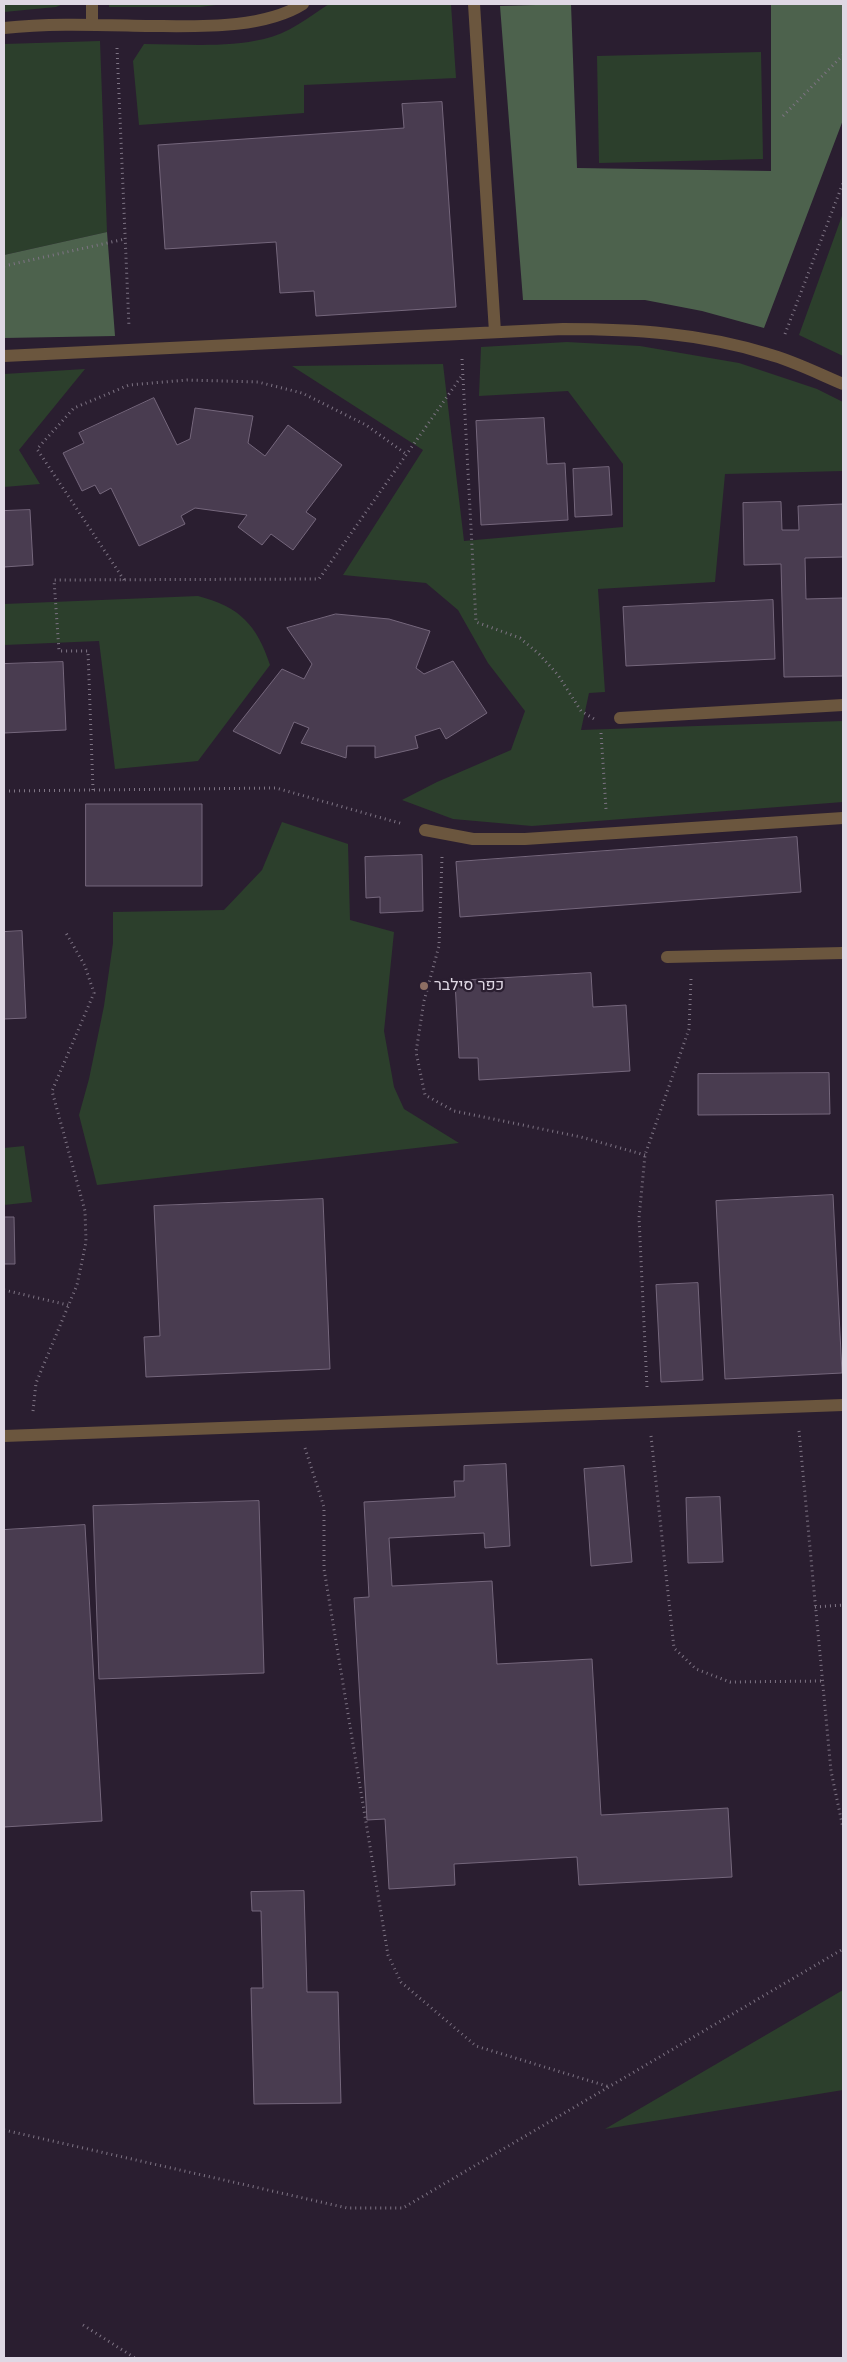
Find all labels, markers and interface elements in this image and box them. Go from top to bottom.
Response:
place label: כפר סילבר [434,976,504,996]
marker: כפר סילבר [418,980,430,992]

